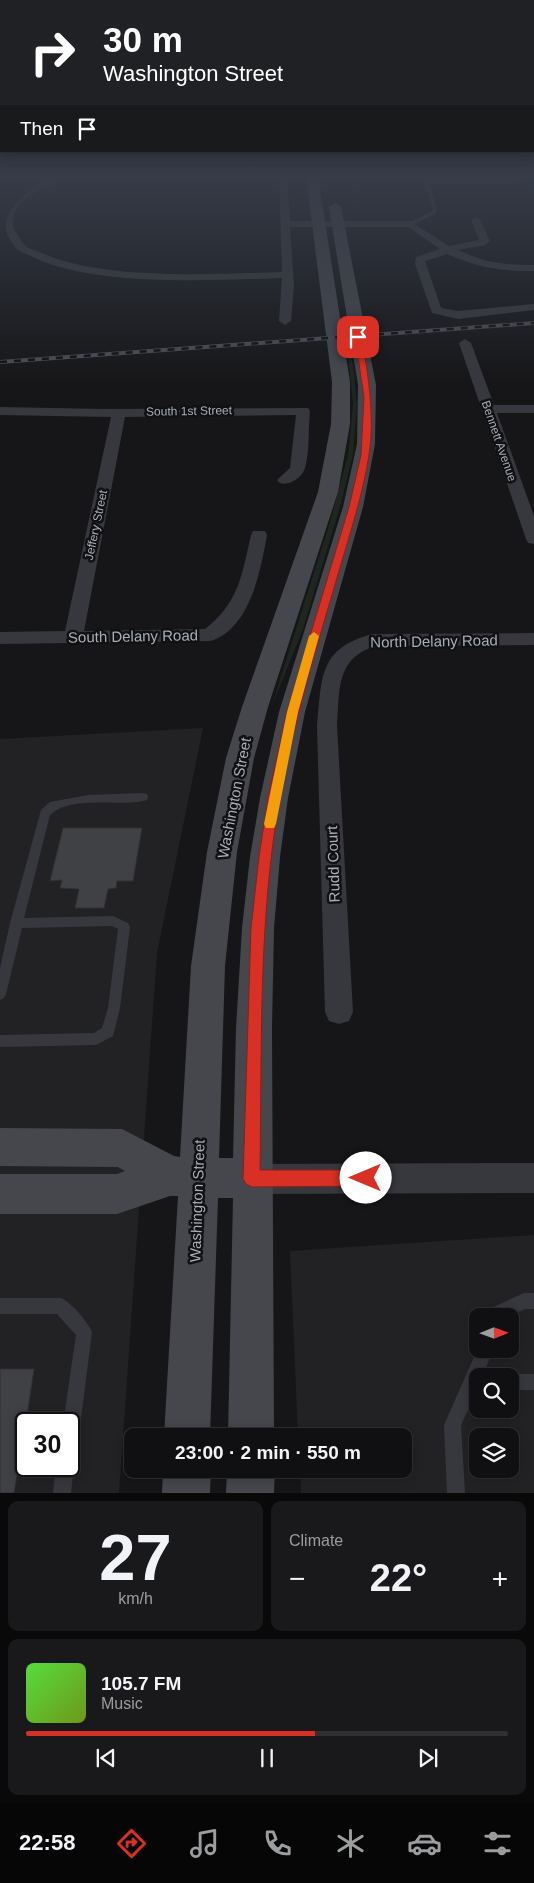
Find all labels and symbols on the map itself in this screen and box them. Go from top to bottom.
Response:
pin [337,316,379,358]
street label: Bennett Avenue [479,399,519,484]
street label: South 1st Street [146,403,233,419]
street label: Jeffery Street [82,488,110,561]
street label: South Delany Road [68,626,198,646]
street label: North Delany Road [370,631,498,651]
street label: Washington Street [214,735,254,860]
street label: Rudd Court [323,825,343,903]
street label: Washington Street [186,1138,208,1263]
position arrow [339,1151,391,1203]
north arrow [469,1308,519,1358]
speed limit sign: 30 [15,1412,80,1477]

